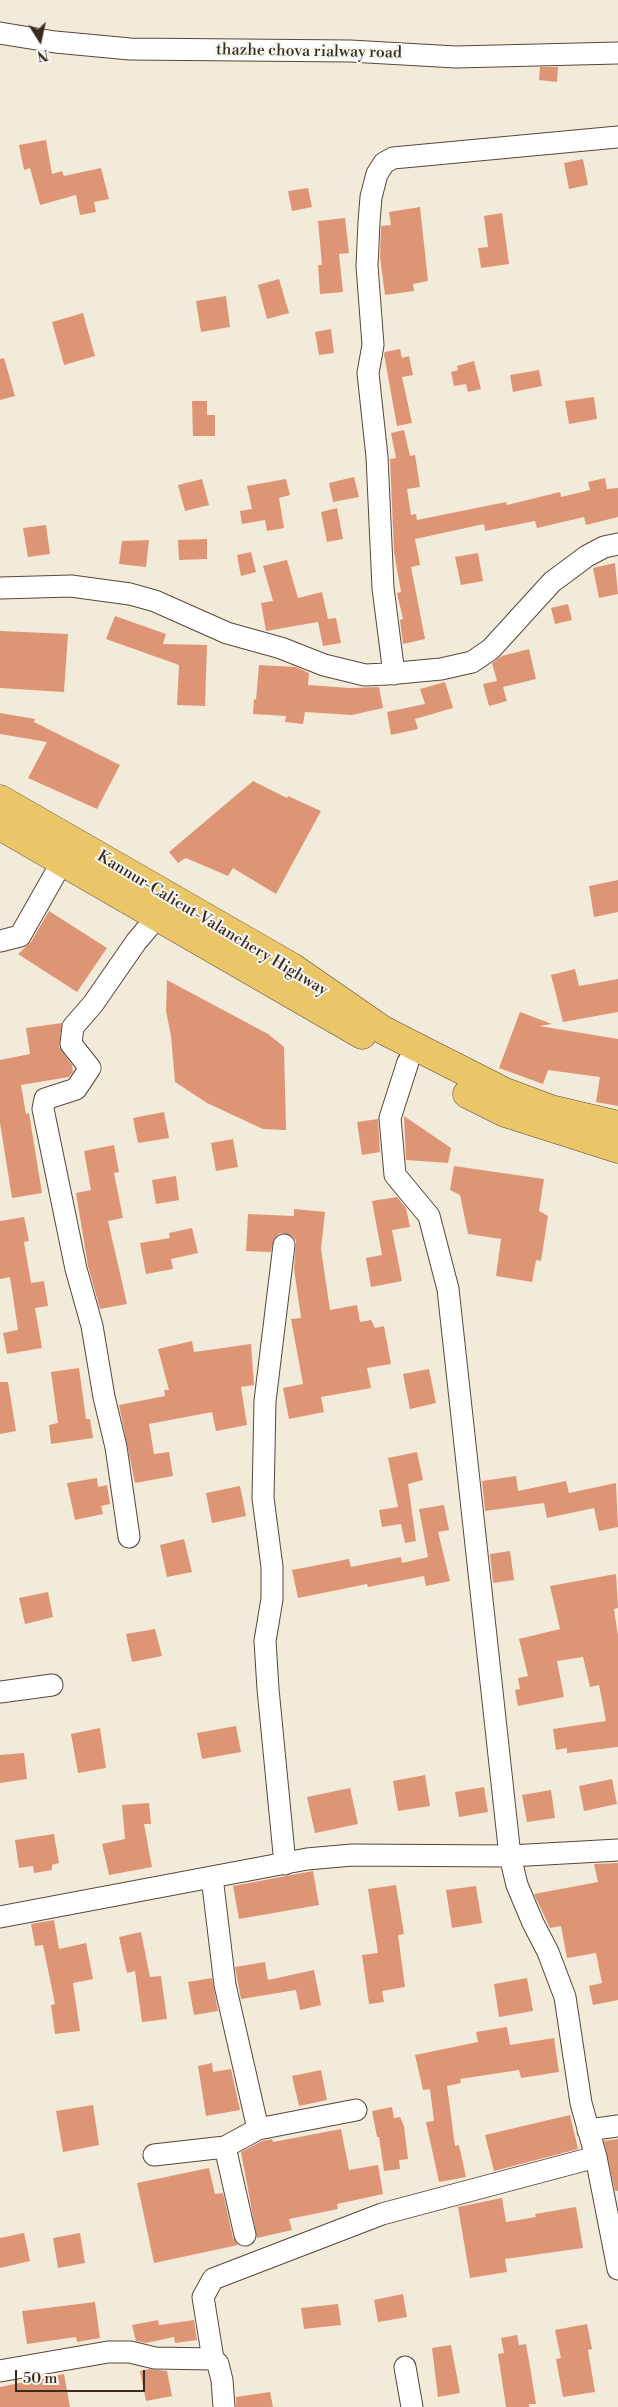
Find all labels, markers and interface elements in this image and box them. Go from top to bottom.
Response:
north arrow [15,15,65,65]
street label: thazhe chova rialway road [216,41,402,63]
text: N [36,45,50,65]
street label: Kannur-Calicut-Valanchery Highway [93,847,331,1001]
scale bar [18,2360,148,2392]
text: 50 m [23,2369,57,2388]

